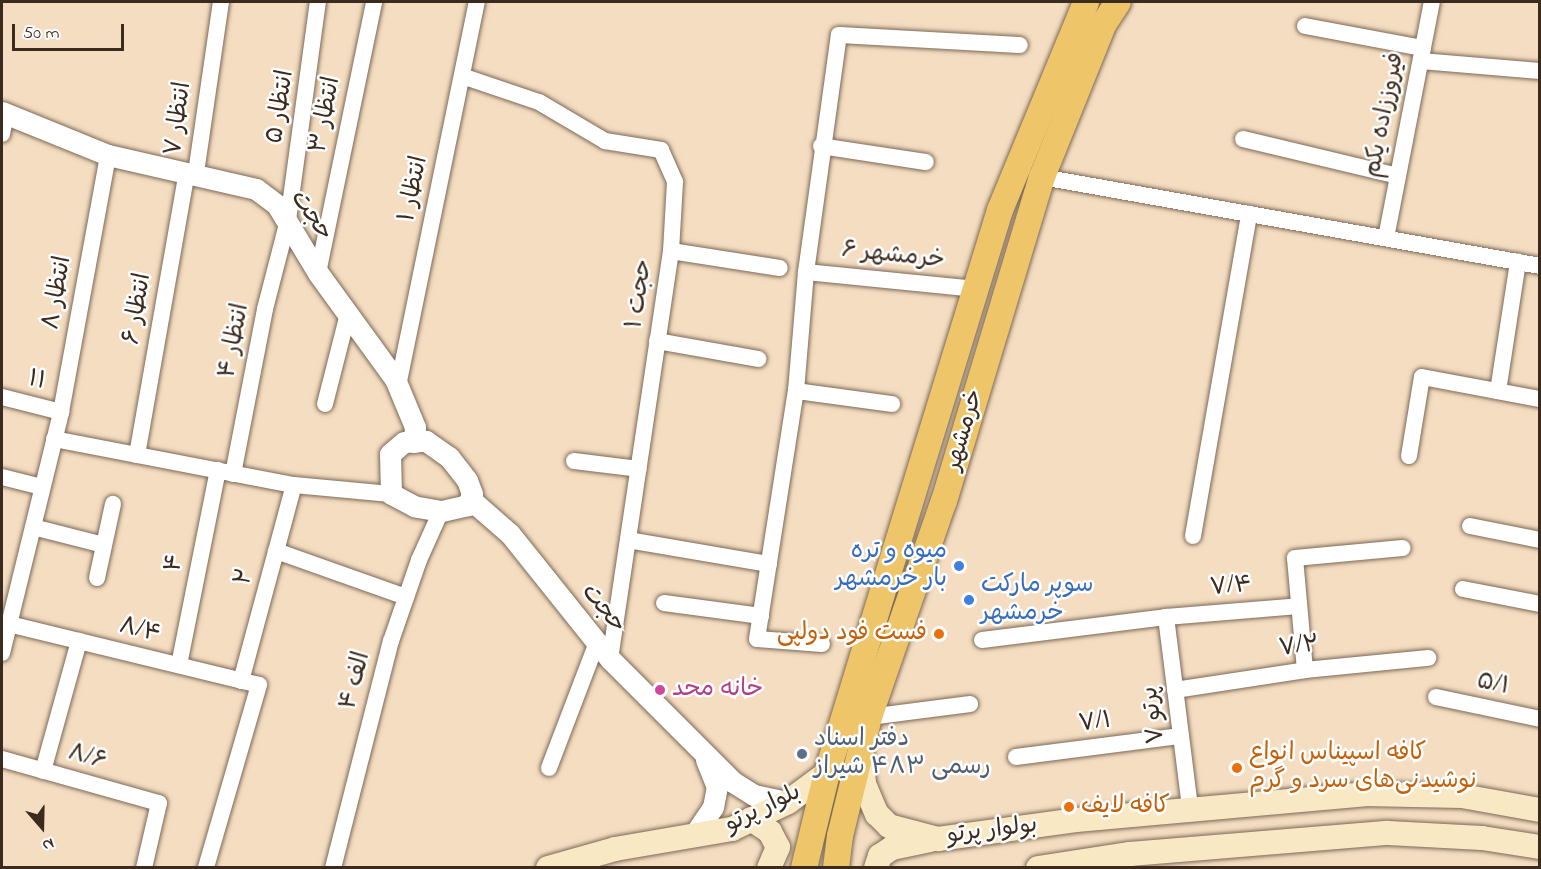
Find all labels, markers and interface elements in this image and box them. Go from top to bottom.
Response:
scale bar [15,12,128,50]
text: 50 m [23,21,60,47]
street label: فیروززاده یکم [1359,50,1411,180]
street label: انتظار ۵ [261,68,301,146]
street label: انتظار ۳ [305,74,347,156]
street label: انتظار ۷ [160,80,198,158]
street label: انتظار ۱ [393,154,435,224]
street label: حجت [283,185,339,247]
street label: خرمشهر ۶ [840,236,946,276]
street label: انتظار ۸ [37,254,79,332]
street label: حجت ۱ [621,258,659,330]
street label: انتظار ۶ [118,271,158,347]
street label: انتظار ۴ [214,301,256,381]
street label: ۱۱ [25,365,49,397]
street label: خرمشهر [940,386,990,474]
place label: میوه و تره بار خرمشهر [836,538,947,594]
street label: ۴ [159,551,191,575]
marker: میوه و تره بار خرمشهر [952,559,966,573]
street label: ۲ [229,565,261,589]
street label: ۷/۴ [1209,571,1253,603]
place label: سوپر مارکت خرمشهر [981,572,1093,628]
street label: حجت [575,579,631,639]
marker: سوپر مارکت خرمشهر [962,593,976,607]
street label: ۸/۴ [116,612,164,650]
place label: فست فود دولپی [777,620,927,648]
marker: فست فود دولپی [932,627,946,641]
street label: ۷/۲ [1277,630,1321,664]
street label: ۴ الف [335,649,377,713]
street label: ۵/۱ [1474,668,1512,702]
place label: خانه محد [672,676,763,704]
marker: خانه محد [653,683,667,697]
street label: پرتو ۷ [1136,685,1172,745]
street label: ۷/۱ [1077,707,1113,739]
place label: دفتر اسناد رسمی ۴۸۳ شیراز [814,726,991,782]
street label: ۸/۶ [64,739,110,777]
place label: كافه اسپیناس انواع نوشیدنی‌های سرد و گرم [1249,740,1476,796]
marker: دفتر اسناد رسمی ۴۸۳ شیراز [795,747,809,761]
marker: كافه اسپیناس انواع نوشیدنی‌های سرد و گرم [1230,761,1244,775]
street label: بلوار پرتو [720,778,806,840]
place label: کافه لایف [1081,793,1170,821]
north arrow [12,797,72,857]
marker: کافه لایف [1062,800,1076,814]
street label: بولوار پرتو [945,811,1039,851]
text: N [39,831,57,857]

